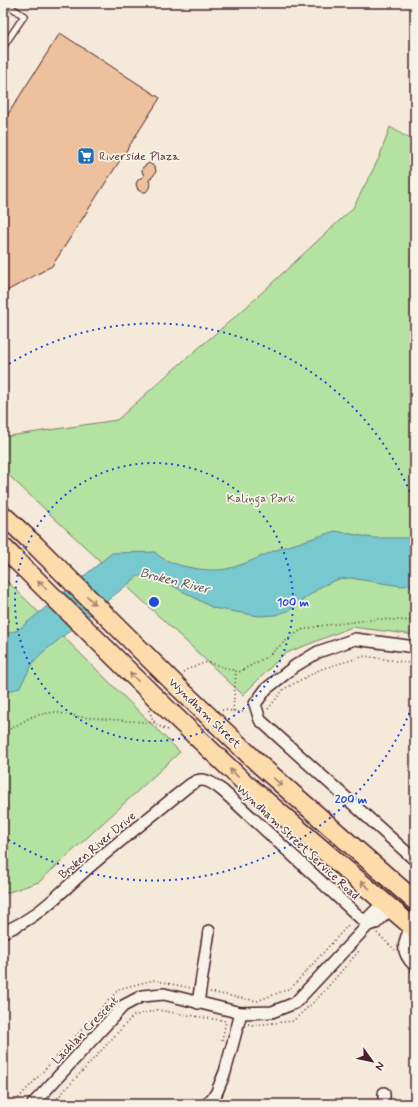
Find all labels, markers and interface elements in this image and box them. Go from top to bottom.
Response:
supermarket icon: Riverside Plaza [76,146,96,166]
place label: Riverside Plaza [99,149,180,165]
park label: Kalinga Park [227,491,295,508]
water label: Broken River [138,565,213,599]
one-way arrow [37,580,47,590]
one-way arrow [86,595,96,605]
centre of rings [147,595,161,609]
text: 100 m [277,595,310,611]
one-way arrow [129,672,139,682]
street label: Wyndham Street [165,675,244,752]
one-way arrow [229,768,239,778]
one-way arrow [273,777,284,786]
street label: Wyndham Street Service Road [232,781,362,904]
text: 200 m [335,792,368,808]
street label: Broken River Drive [56,809,140,883]
one-way arrow [359,881,370,890]
street label: Lachlan Crescent [49,993,123,1068]
north arrow [352,1041,392,1081]
text: N [372,1059,387,1073]

